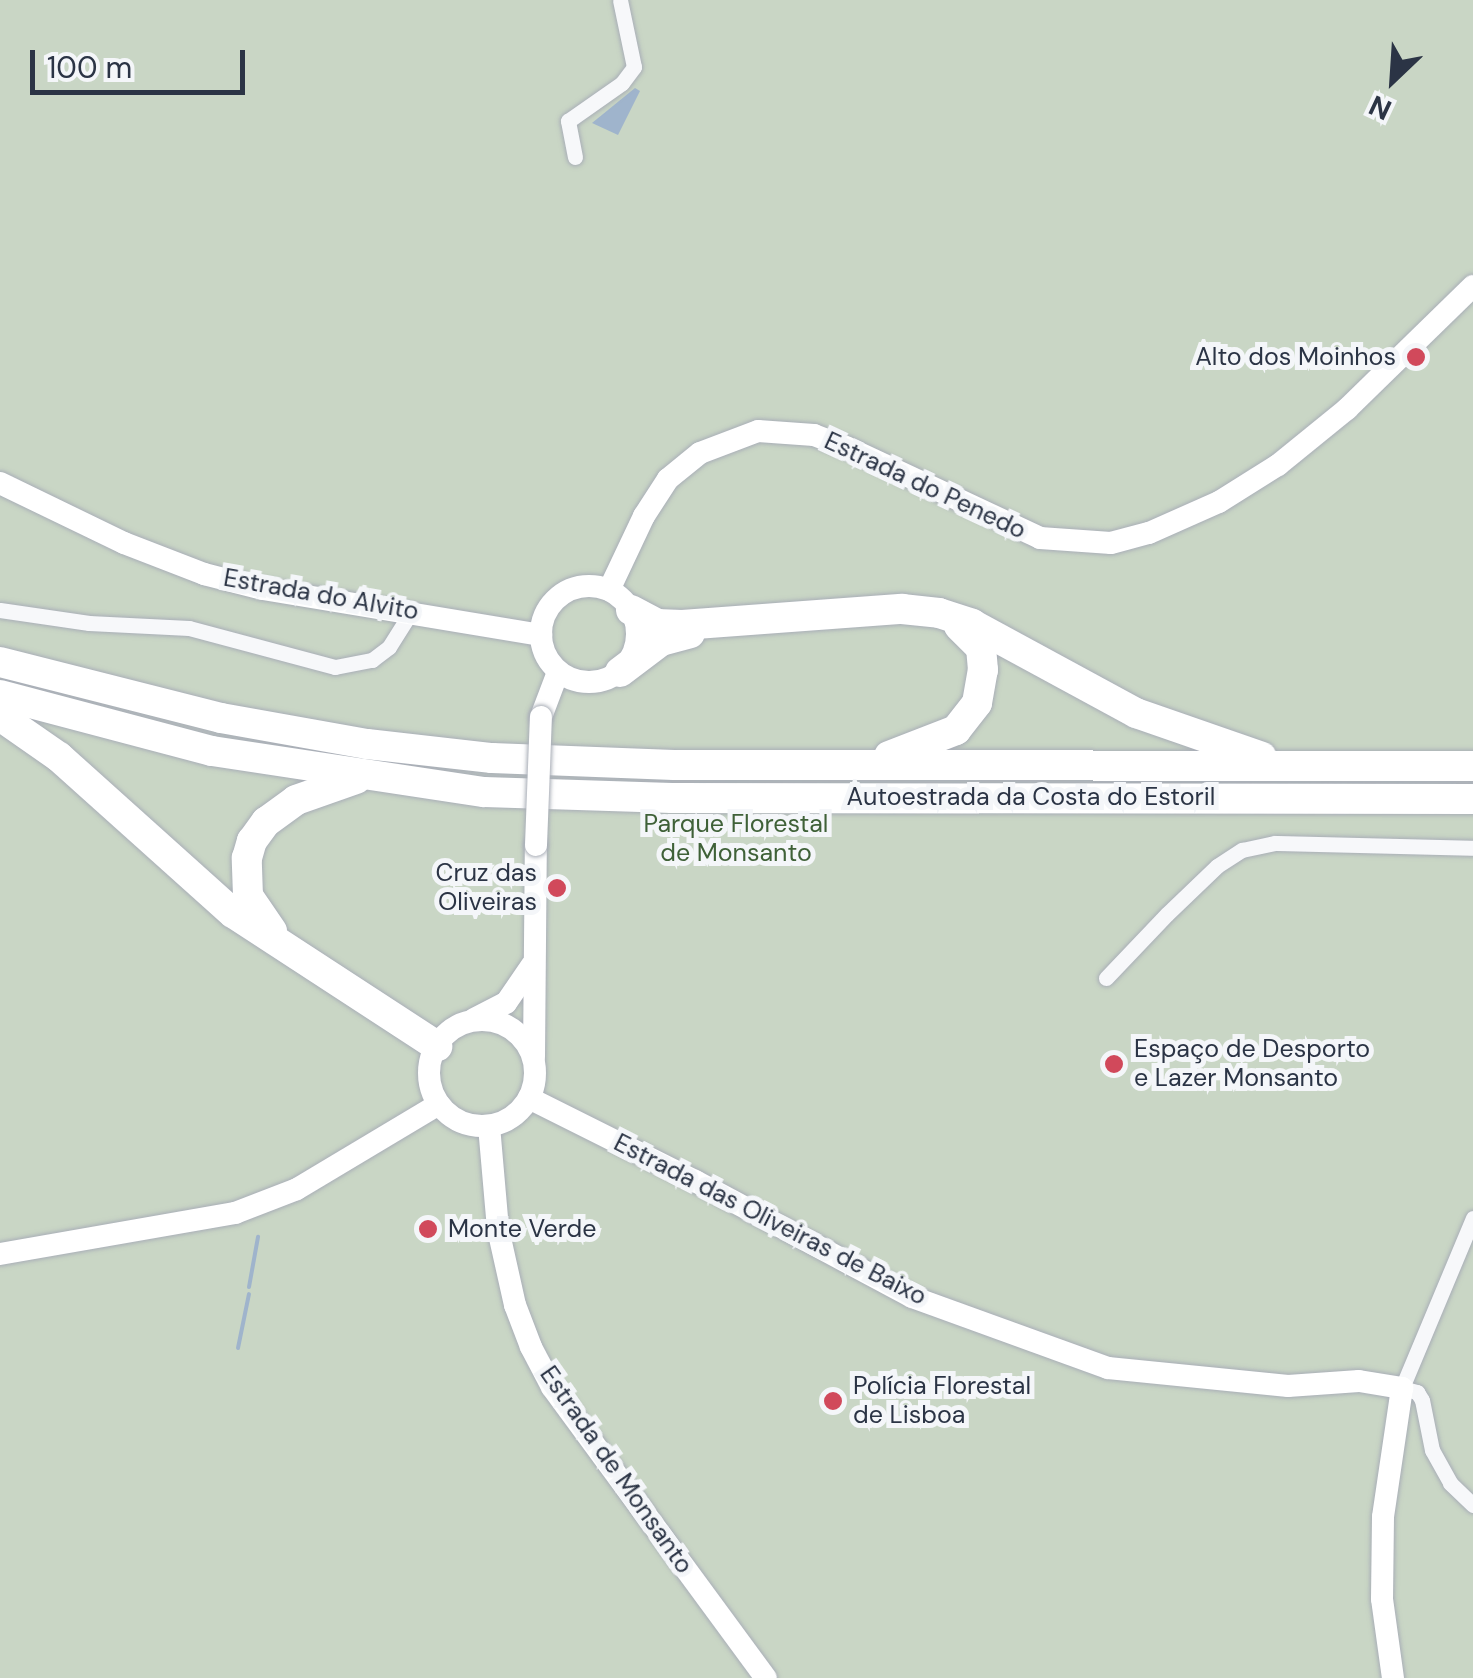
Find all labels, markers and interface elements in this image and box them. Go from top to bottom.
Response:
scale bar [35,30,250,92]
north arrow [1343,30,1443,130]
text: 100 m [47,48,132,87]
text: N [1363,87,1397,129]
place label: Alto dos Moinhos [1195,342,1396,372]
marker: Alto dos Moinhos [1405,346,1427,368]
street label: Estrada do Penedo [819,426,1031,546]
street label: Estrada do Alvito [221,563,421,627]
street label: Autoestrada da Costa do Estoril [847,782,1215,812]
park label: Parque Florestal de Monsanto [644,810,828,869]
place label: Cruz das Oliveiras [436,859,537,918]
marker: Cruz das Oliveiras [546,877,568,899]
place label: Espaço de Desporto e Lazer Monsanto [1134,1035,1370,1094]
marker: Espaço de Desporto e Lazer Monsanto [1103,1053,1125,1075]
street label: Estrada das Oliveiras de Baixo [609,1128,931,1312]
place label: Monte Verde [448,1214,596,1244]
marker: Monte Verde [417,1218,439,1240]
street label: Estrada de Monsanto [533,1361,699,1579]
place label: Polícia Florestal de Lisboa [853,1372,1031,1431]
marker: Polícia Florestal de Lisboa [822,1390,844,1412]

